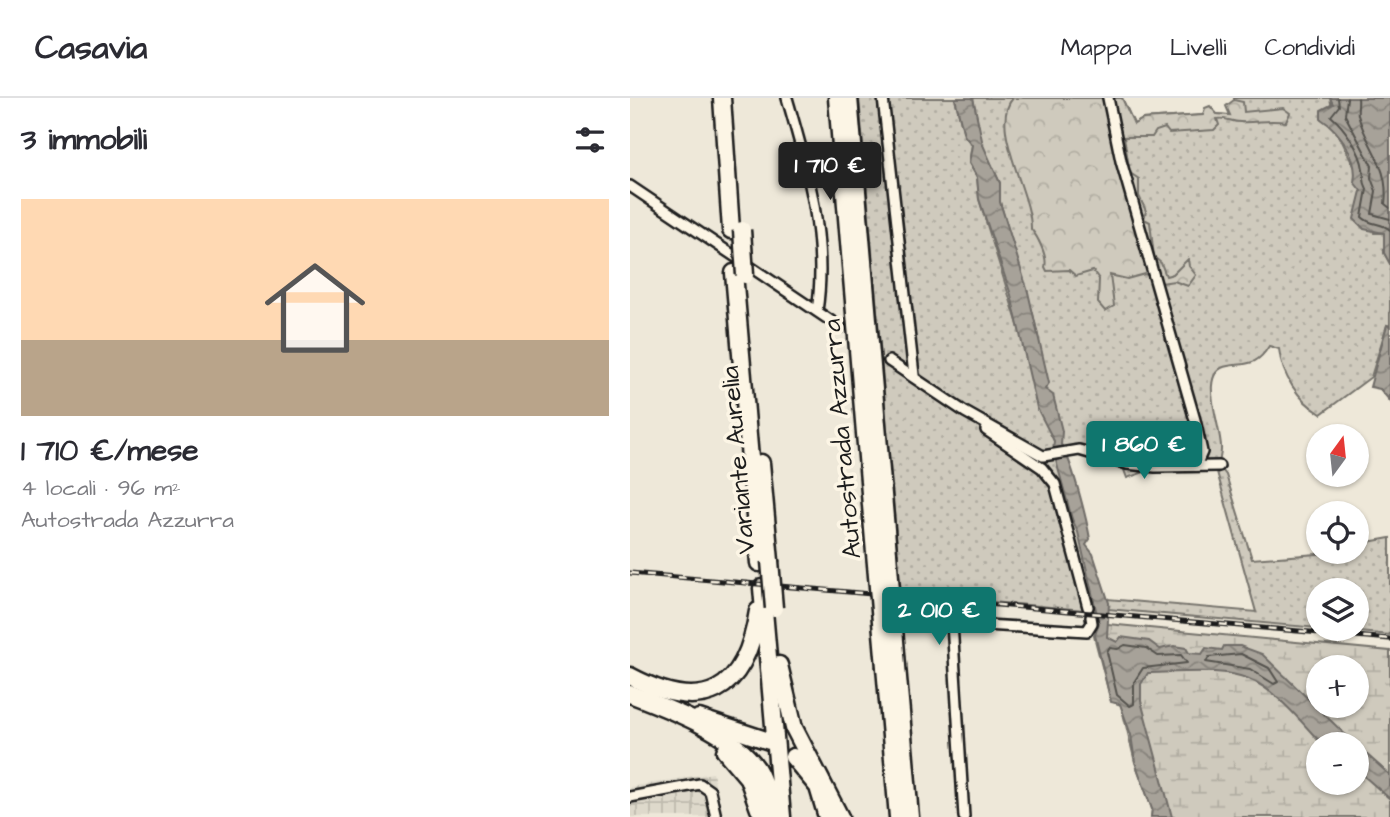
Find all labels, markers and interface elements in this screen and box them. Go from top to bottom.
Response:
text: Casavia [35,25,147,71]
text: Mappa [1061,31,1132,65]
text: Livelli [1170,31,1227,65]
text: Condividi [1265,31,1355,65]
text: 3 immobili [21,119,147,161]
icon: filters [571,121,609,159]
pin: 1 710 € [765,142,895,202]
text: 1 710 € [794,149,866,181]
icon: home [252,245,378,371]
street label: Autostrada Azzurra [814,317,870,560]
street label: Variante Aurelia [712,364,764,555]
pin: 1 860 € [1079,422,1209,481]
north arrow [1306,424,1368,486]
map controls [1306,424,1369,795]
text: 1 860 € [1102,428,1186,460]
text: 1 710 €/mese [21,430,198,472]
text: 4 locali · 96 m² [21,472,181,504]
button: locate [1306,501,1369,564]
text: Autostrada Azzurra [21,504,234,536]
button: layers [1306,578,1369,641]
pin: 2 010 € [874,588,1004,647]
text: 2 010 € [898,594,980,626]
button: + [1306,655,1369,718]
button: − [1306,732,1369,795]

